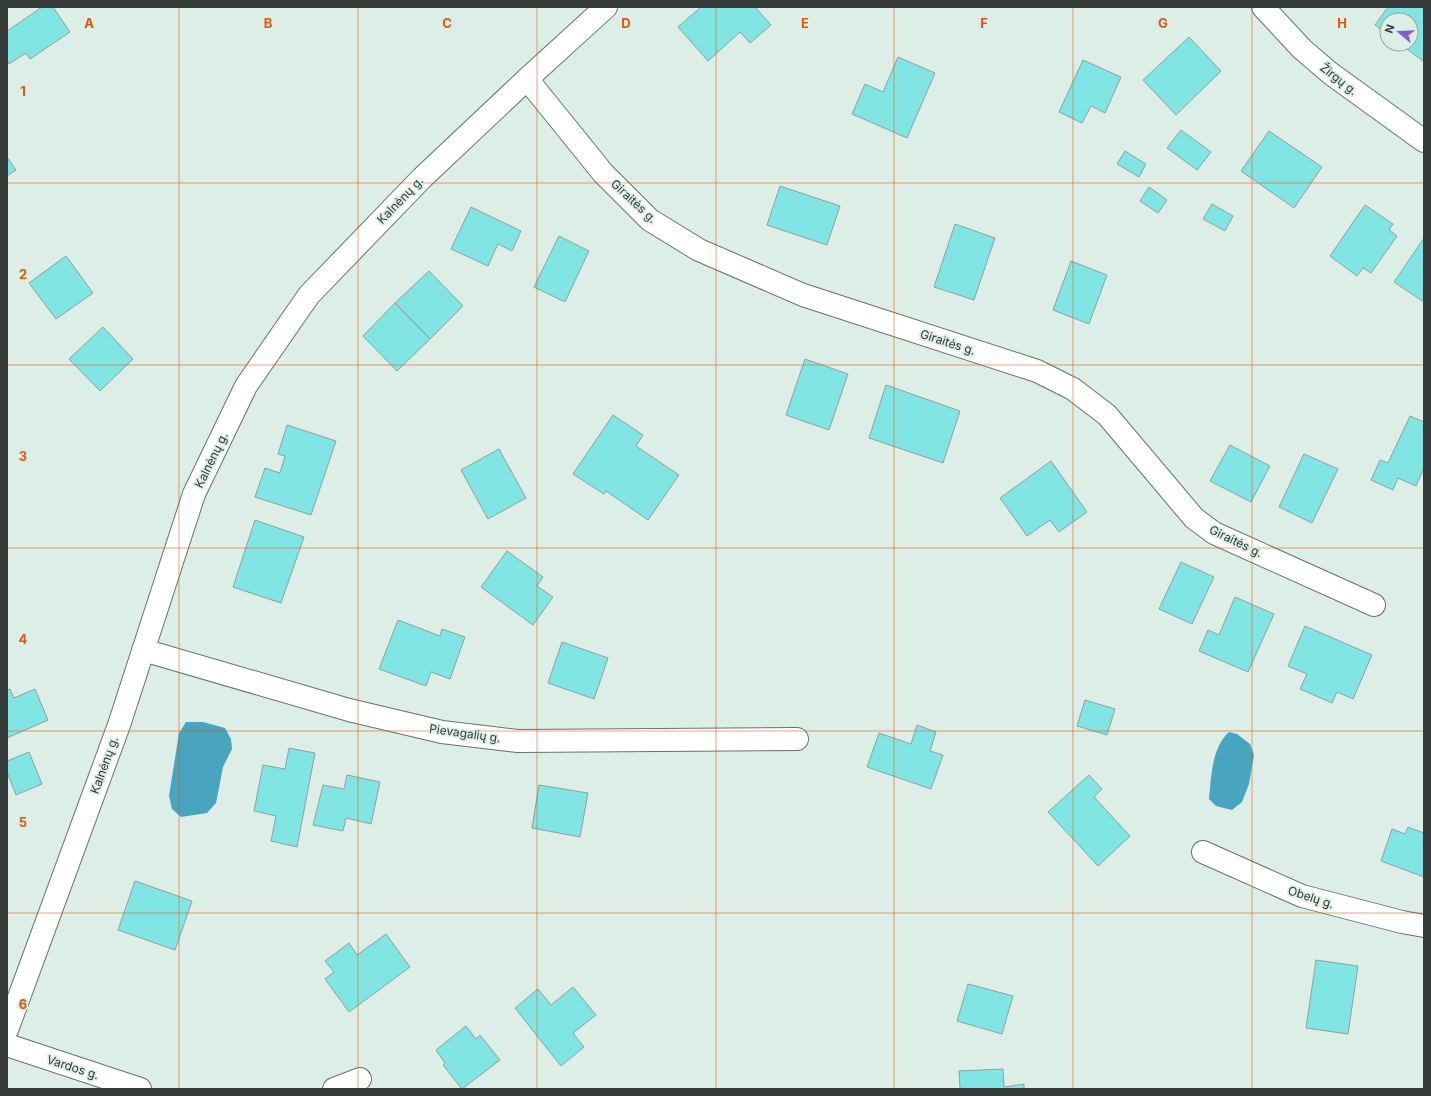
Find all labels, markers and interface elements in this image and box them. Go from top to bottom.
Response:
north arrow [1379,12,1419,52]
text: A [84,15,94,31]
text: B [264,15,273,31]
text: C [442,15,452,31]
text: D [621,15,631,31]
text: E [801,15,809,31]
text: F [980,15,988,31]
text: G [1158,15,1168,31]
text: H [1337,15,1347,31]
text: N [1382,22,1398,35]
street label: Žirgų g. [1317,60,1361,98]
text: 1 [20,83,26,99]
street label: Kalnėnų g. [374,173,426,227]
street label: Giraitės g. [608,176,660,226]
text: 2 [19,266,27,282]
street label: Giraitės g. [918,326,978,358]
street label: Kalnėnų g. [191,430,231,490]
text: 3 [19,448,27,464]
street label: Giraitės g. [1207,522,1265,560]
text: 4 [19,631,28,647]
street label: Pievagalių g. [428,721,502,745]
street label: Kalnėnų g. [87,734,121,796]
text: 5 [19,814,27,830]
street label: Obelų g. [1286,882,1336,912]
text: 6 [19,996,27,1012]
street label: Vardos g. [45,1052,101,1082]

